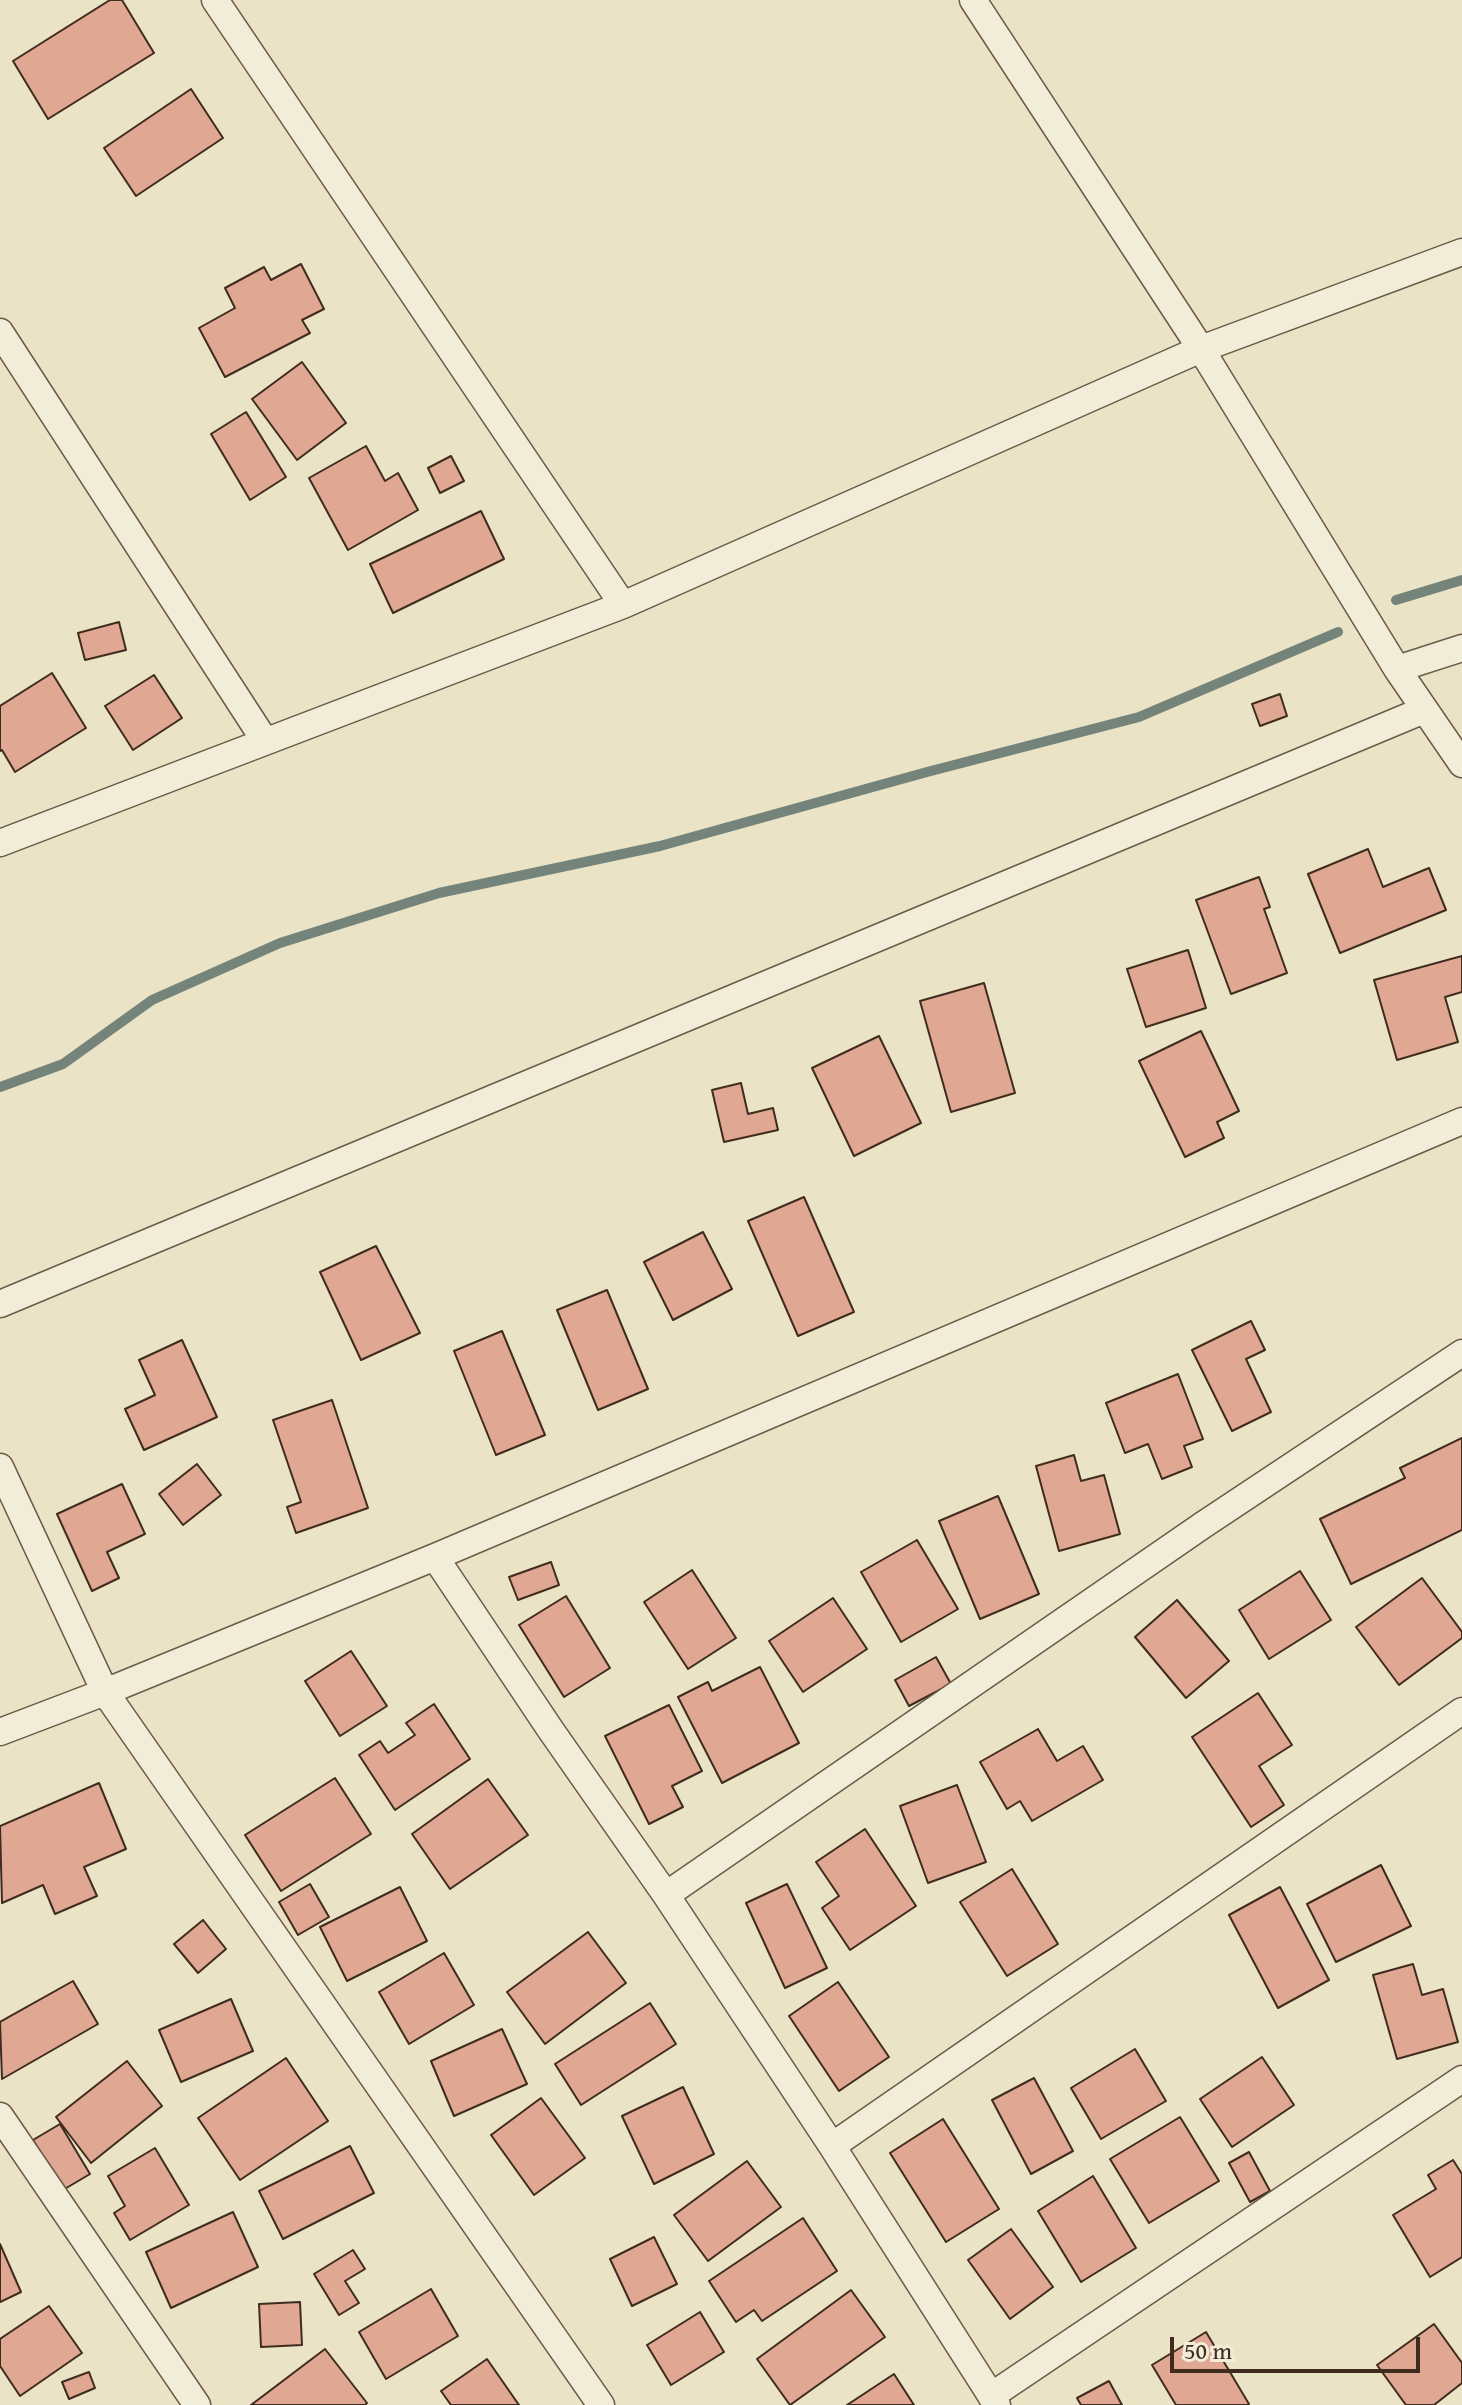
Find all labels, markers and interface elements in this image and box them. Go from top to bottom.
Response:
scale bar [1174,2321,1424,2371]
text: 50 m [1184,2333,1232,2368]

